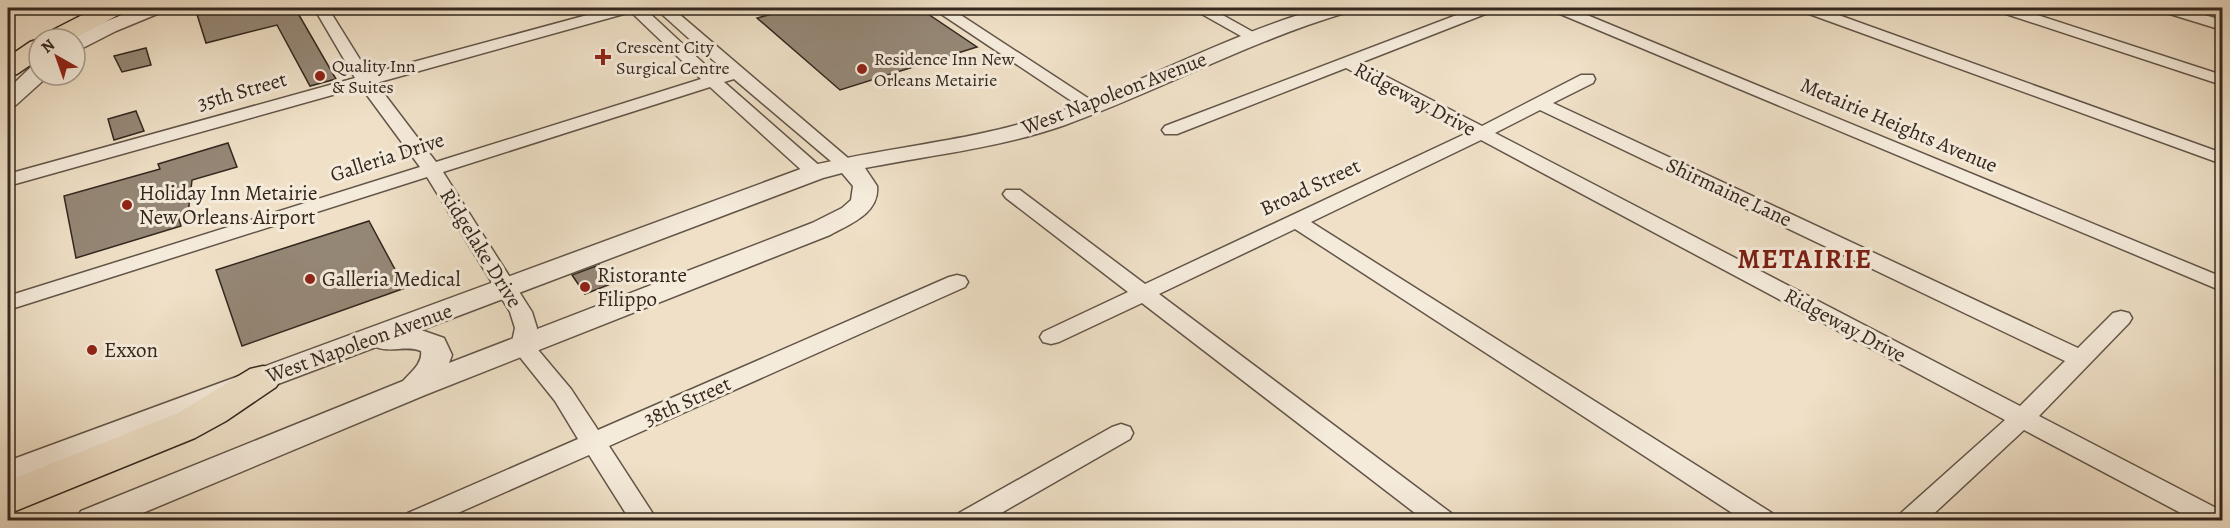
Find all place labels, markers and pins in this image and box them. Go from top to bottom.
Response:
place label: Crescent City Surgical Centre [616,35,730,80]
place label: Residence Inn New Orleans Metairie [874,47,1015,92]
marker: Crescent City Surgical Centre [594,48,612,66]
place label: Quality Inn & Suites [332,54,416,99]
marker: Residence Inn New Orleans Metairie [855,62,869,76]
marker: Quality Inn & Suites [313,69,327,83]
place label: Holiday Inn Metairie New Orleans Airport [139,179,317,231]
marker: Holiday Inn Metairie New Orleans Airport [120,198,134,212]
place label: Ristorante Filippo [597,261,687,313]
place label: Galleria Medical [322,265,461,293]
marker: Galleria Medical [303,272,317,286]
marker: Ristorante Filippo [578,280,592,294]
place label: Exxon [104,336,158,364]
marker: Exxon [85,343,99,357]

